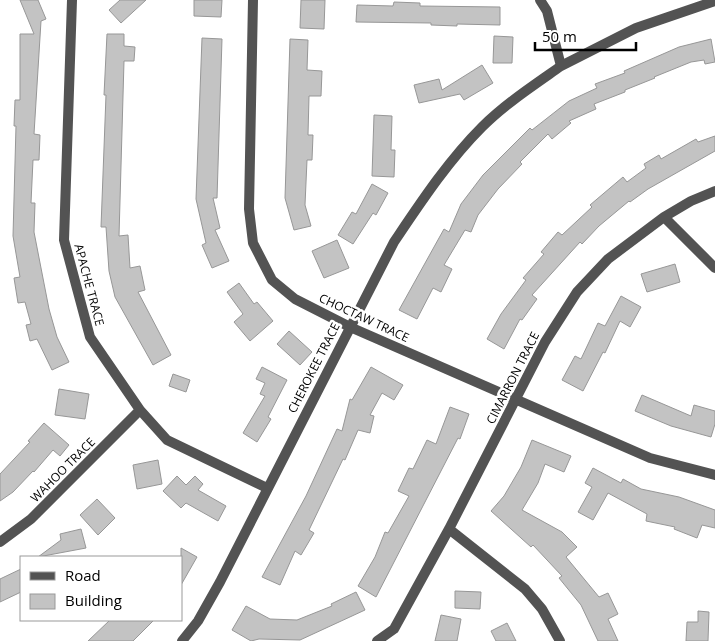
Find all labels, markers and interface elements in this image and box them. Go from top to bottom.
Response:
scale bar [535,20,636,52]
text: 50 m [542,26,577,46]
street label: APACHE TRACE [70,242,109,328]
street label: CHOCTAW TRACE [316,289,412,346]
street label: CHEROKEE TRACE [283,320,344,416]
street label: CIMARRON TRACE [482,329,543,427]
street label: WAHOO TRACE [27,434,99,506]
legend [20,556,182,621]
text: Road [65,565,101,585]
text: Building [65,590,122,610]

